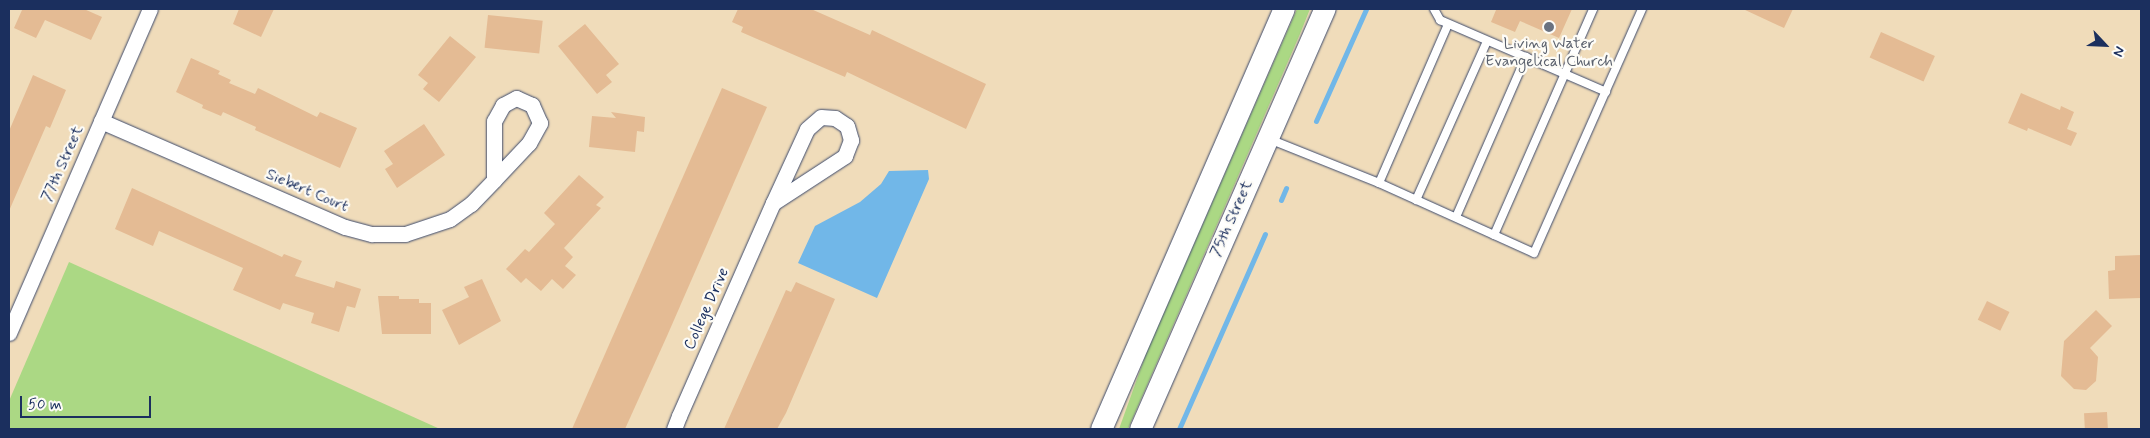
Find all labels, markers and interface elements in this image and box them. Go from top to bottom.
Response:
north arrow [2080,20,2130,70]
marker: Living Water Evangelical Church [1543,21,1555,33]
place label: Living Water Evangelical Church [1483,34,1615,72]
text: N [2108,43,2129,59]
street label: 77th Street [38,123,88,205]
street label: Siebert Court [262,164,352,218]
street label: 75th Street [1207,178,1257,260]
street label: College Drive [681,265,733,353]
scale bar [22,386,154,418]
text: 50 m [28,395,62,415]

